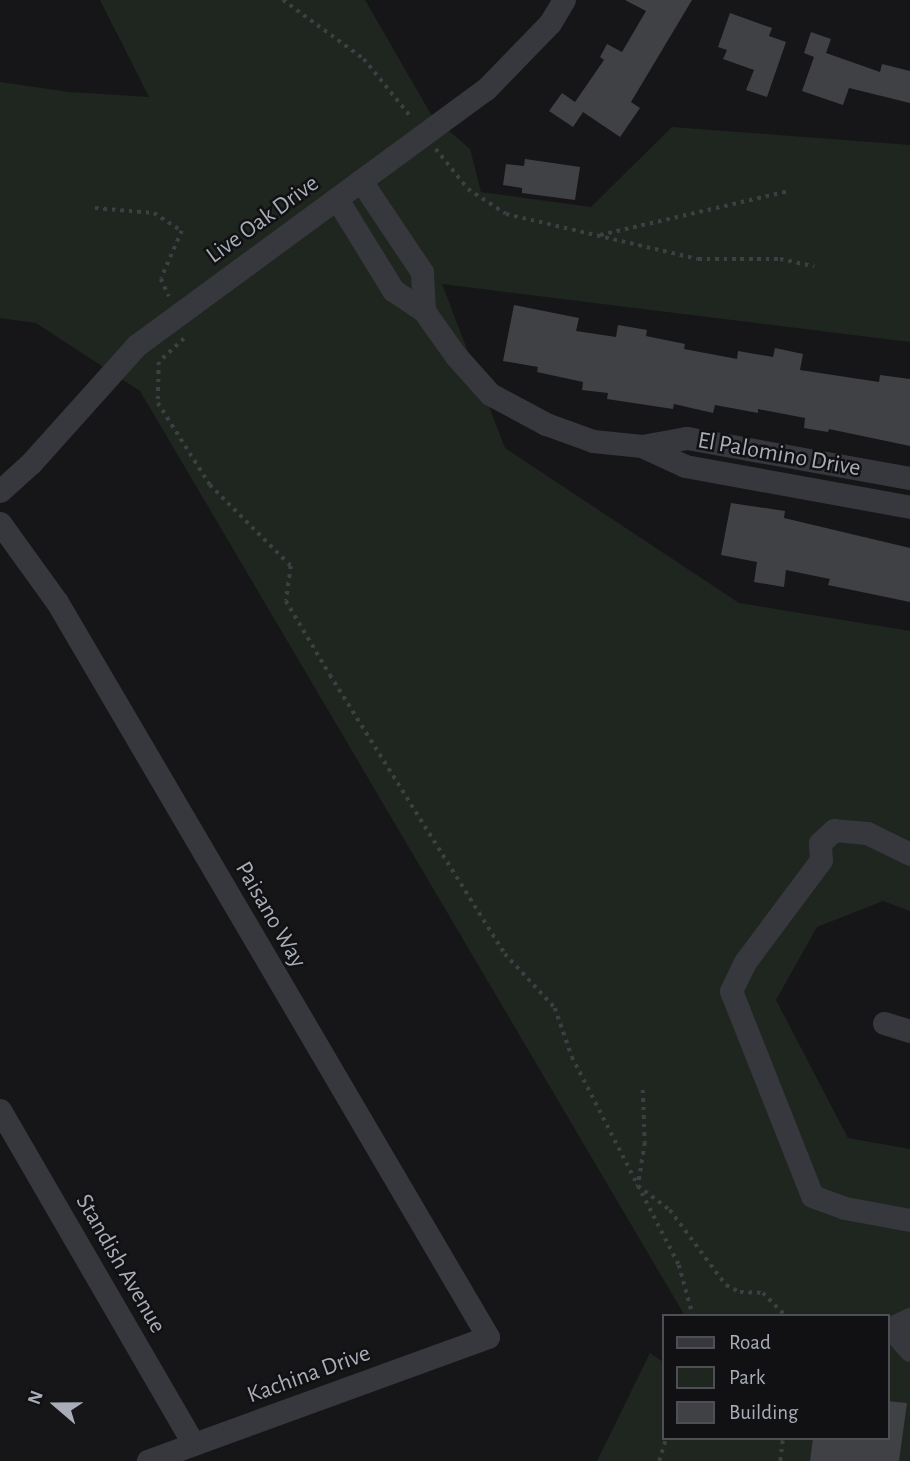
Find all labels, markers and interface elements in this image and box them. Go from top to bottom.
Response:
street label: Live Oak Drive [201,170,325,270]
street label: El Palomino Drive [695,427,863,483]
street label: Paisano Way [228,857,312,973]
street label: Standish Avenue [69,1189,171,1339]
legend [662,1314,889,1440]
text: Road [729,1332,771,1353]
street label: Kachina Drive [244,1339,374,1411]
text: Park [729,1367,765,1388]
north arrow [21,1370,91,1440]
text: N [25,1388,47,1407]
text: Building [729,1402,798,1423]

